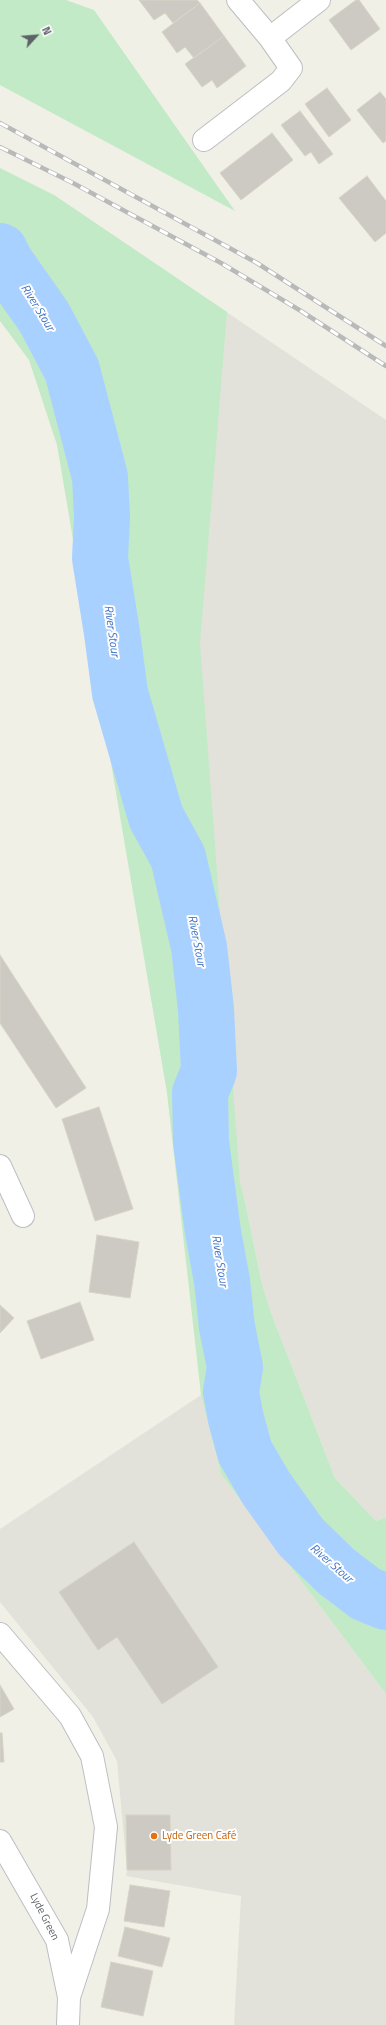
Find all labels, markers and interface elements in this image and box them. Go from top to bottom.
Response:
north arrow [16,16,56,56]
text: N [38,24,56,38]
water label: River Stour [17,282,57,334]
water label: River Stour [100,604,122,658]
water label: River Stour [184,914,208,968]
water label: River Stour [208,1234,230,1288]
water label: River Stour [307,1542,355,1586]
place label: Lyde Green Café [162,1829,236,1843]
marker: Lyde Green Café [149,1831,159,1841]
street label: Lyde Green [26,1891,62,1943]

